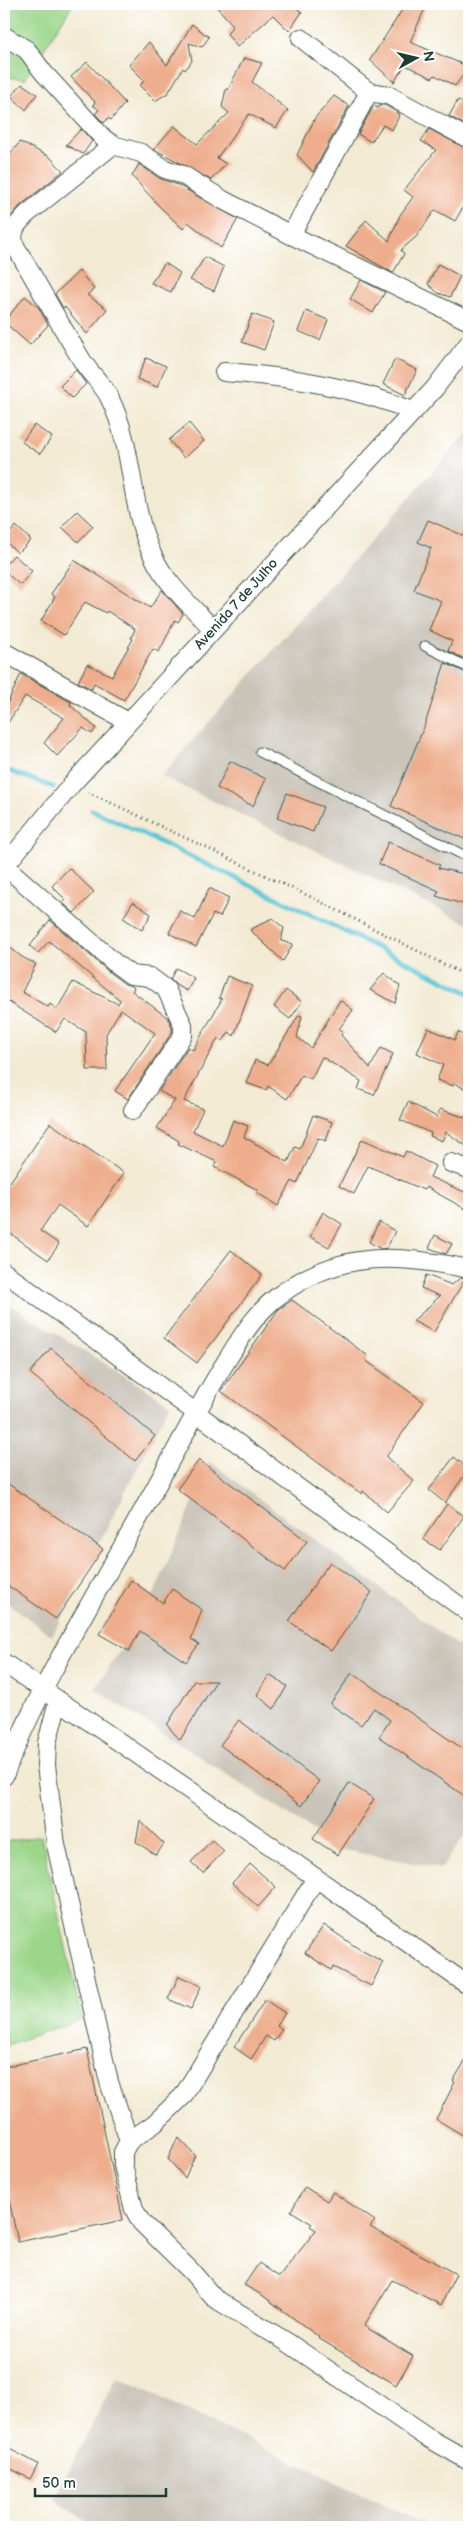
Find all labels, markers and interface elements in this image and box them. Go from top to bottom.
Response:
north arrow [390,32,440,82]
text: N [419,50,438,63]
street label: Avenida 7 de Julho [191,555,281,653]
scale bar [35,2466,166,2498]
text: 50 m [42,2474,76,2493]

